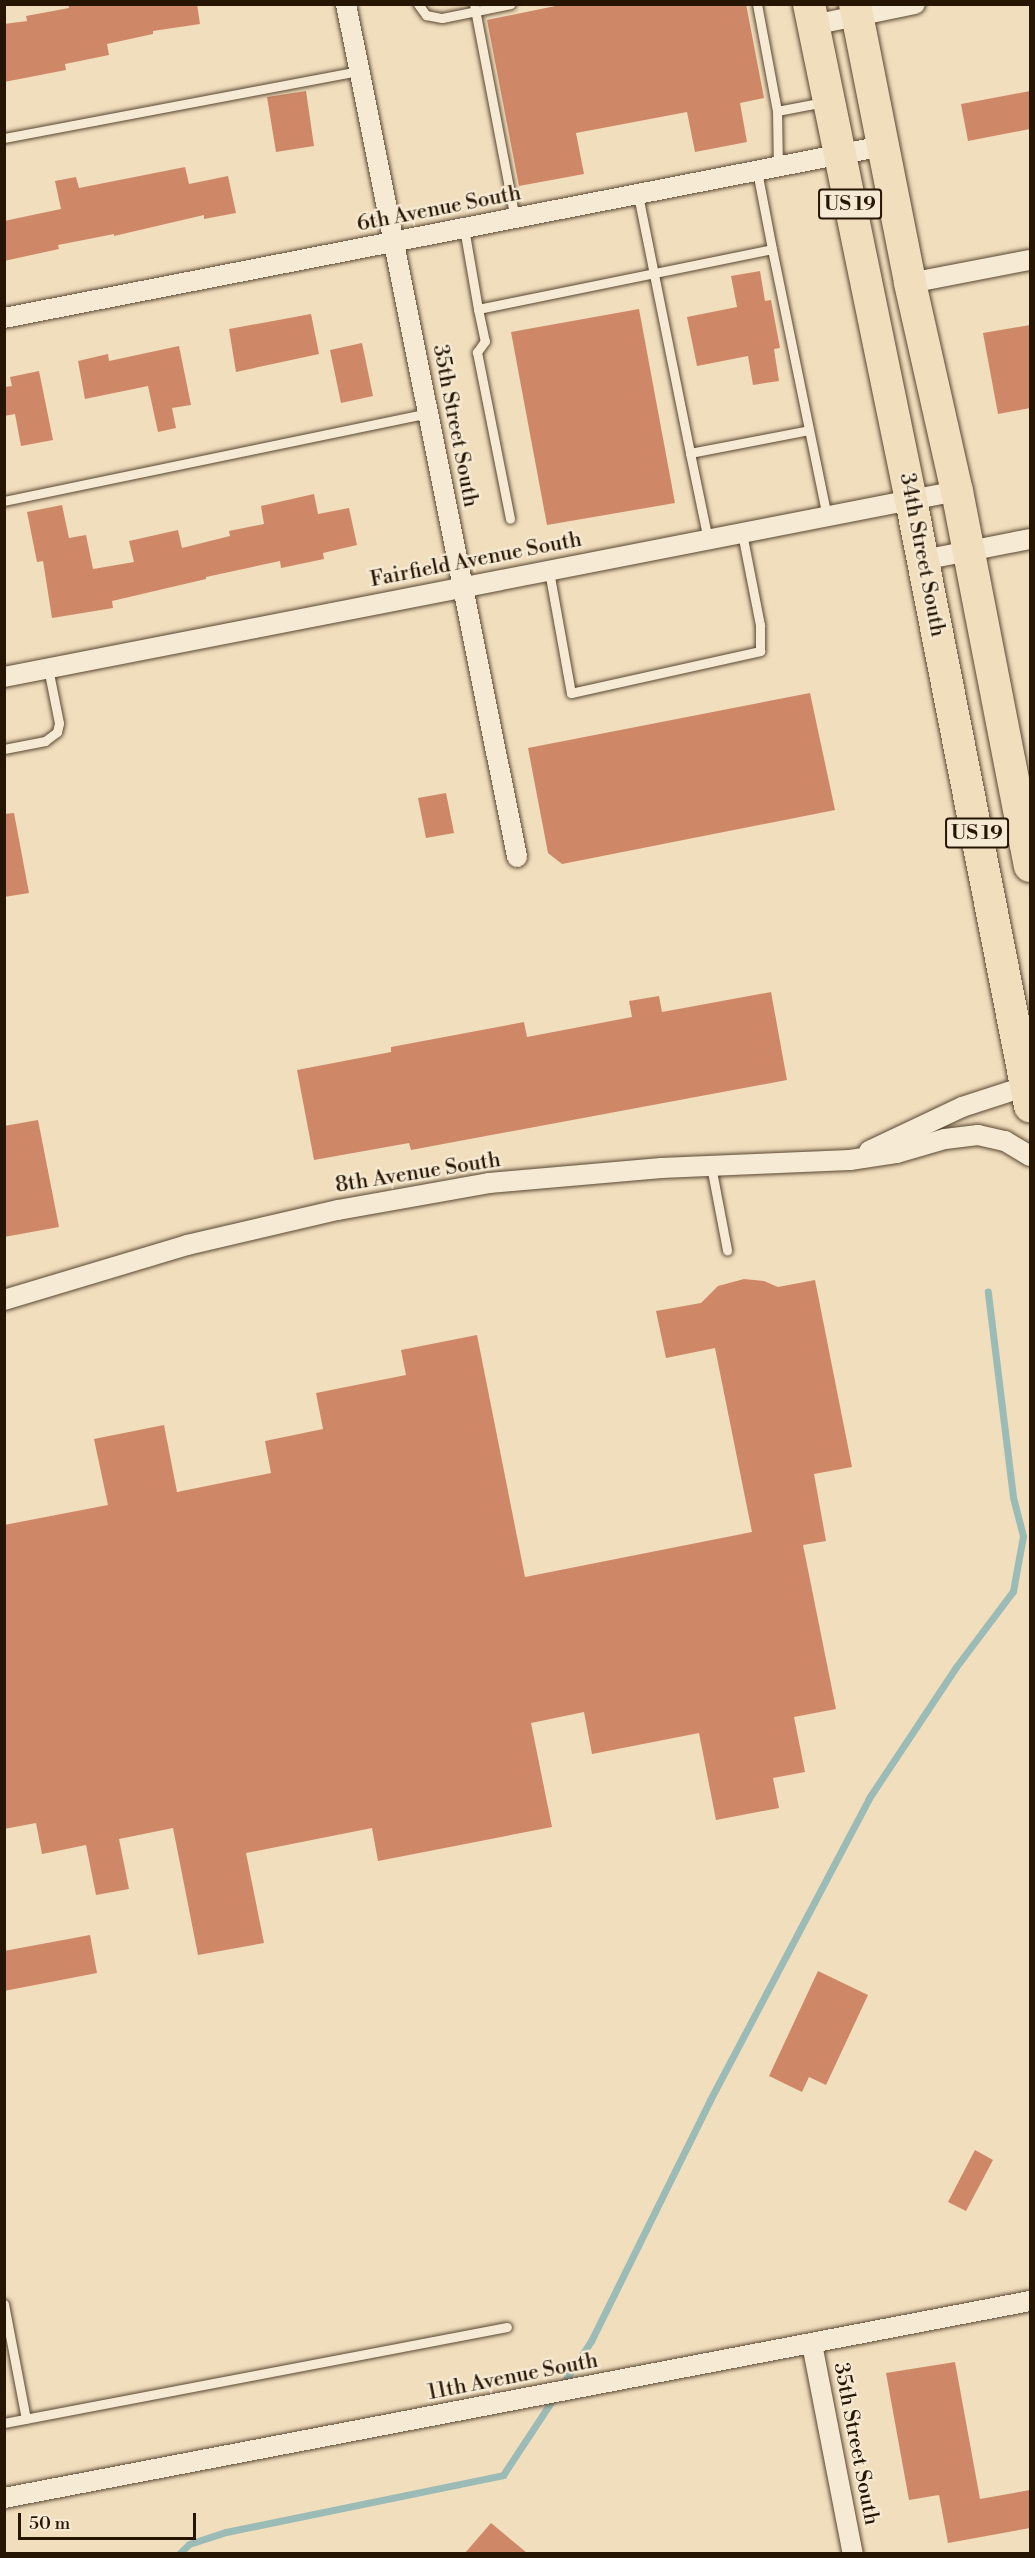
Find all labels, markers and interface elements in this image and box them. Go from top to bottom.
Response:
street label: 6th Avenue South [355,181,523,237]
road number: US 19 [817,187,883,221]
street label: 35th Street South [427,343,483,509]
street label: 34th Street South [894,471,950,639]
street label: Fairfield Avenue South [368,527,584,593]
road number: US 19 [944,816,1010,850]
street label: 8th Avenue South [334,1147,502,1199]
street label: 11th Avenue South [426,2348,600,2406]
street label: 35th Street South [828,2361,884,2527]
scale bar [21,2501,200,2539]
text: 50 m [29,2512,70,2535]

